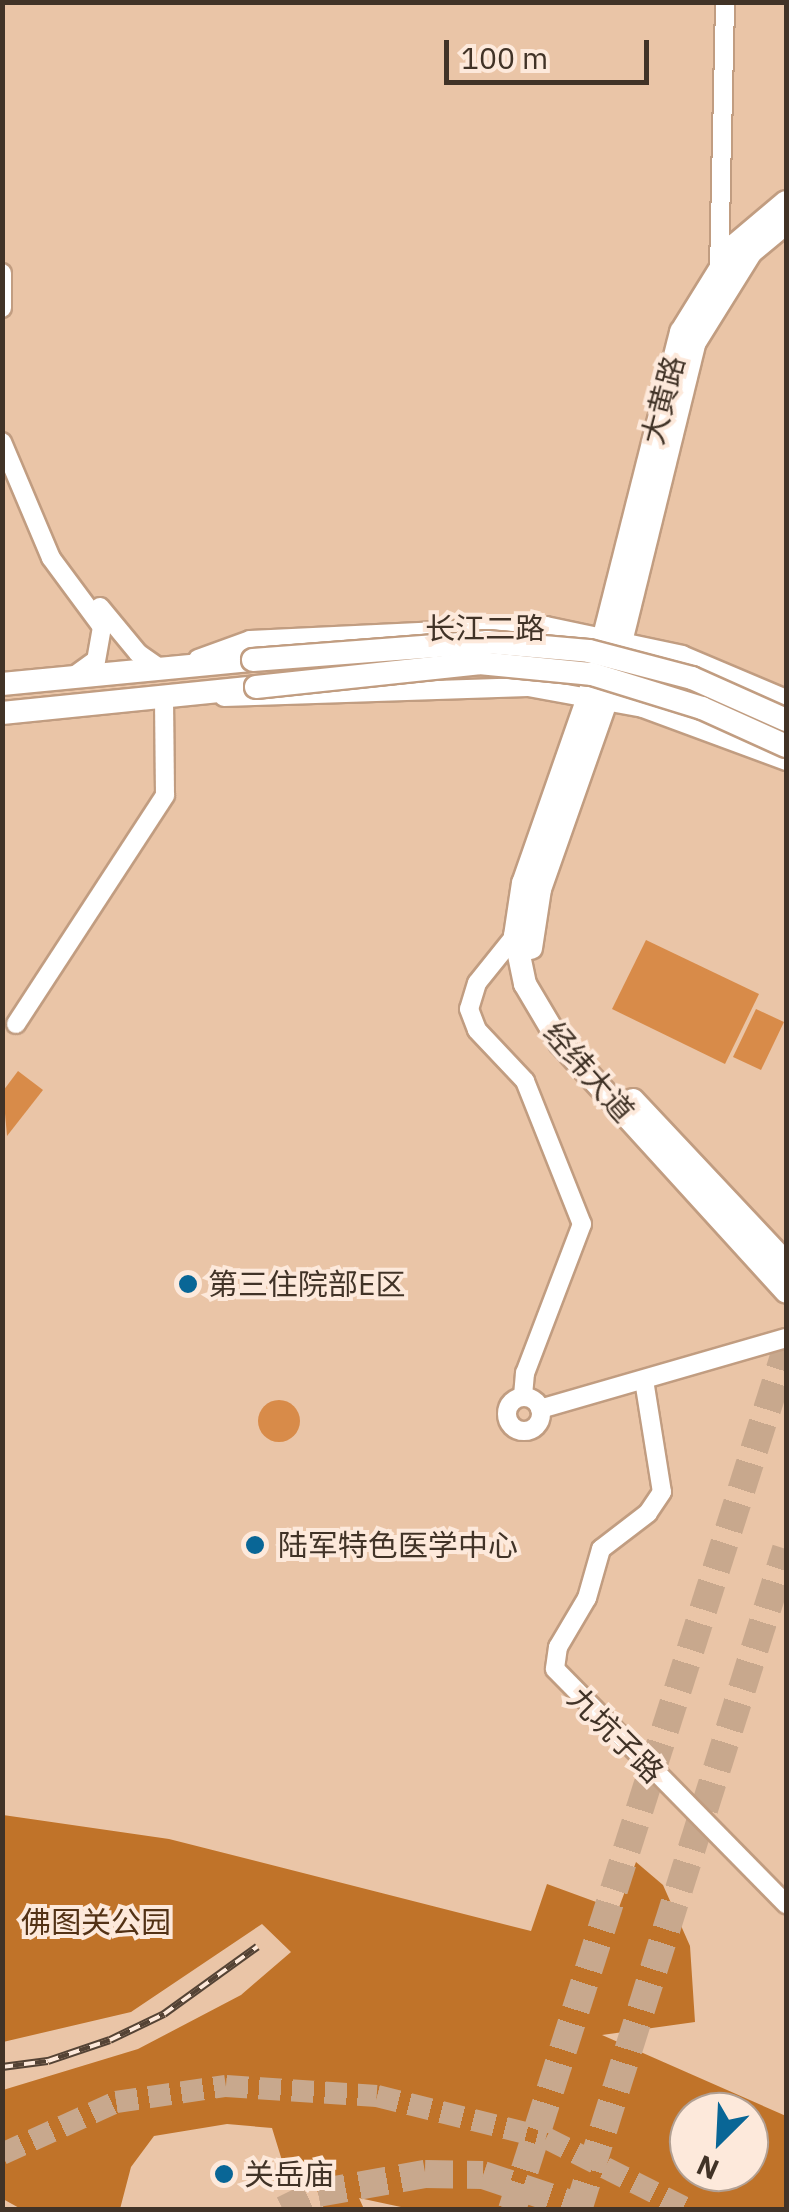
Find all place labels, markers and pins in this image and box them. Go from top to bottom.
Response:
place label: 第三住院部E区 [208,1266,405,1302]
marker: 第三住院部E区 [177,1273,199,1295]
place label: 陆军特色医学中心 [278,1527,518,1563]
marker: 陆军特色医学中心 [242,1532,268,1558]
place label: 关岳庙 [244,2156,334,2192]
marker: 关岳庙 [213,2163,235,2185]

